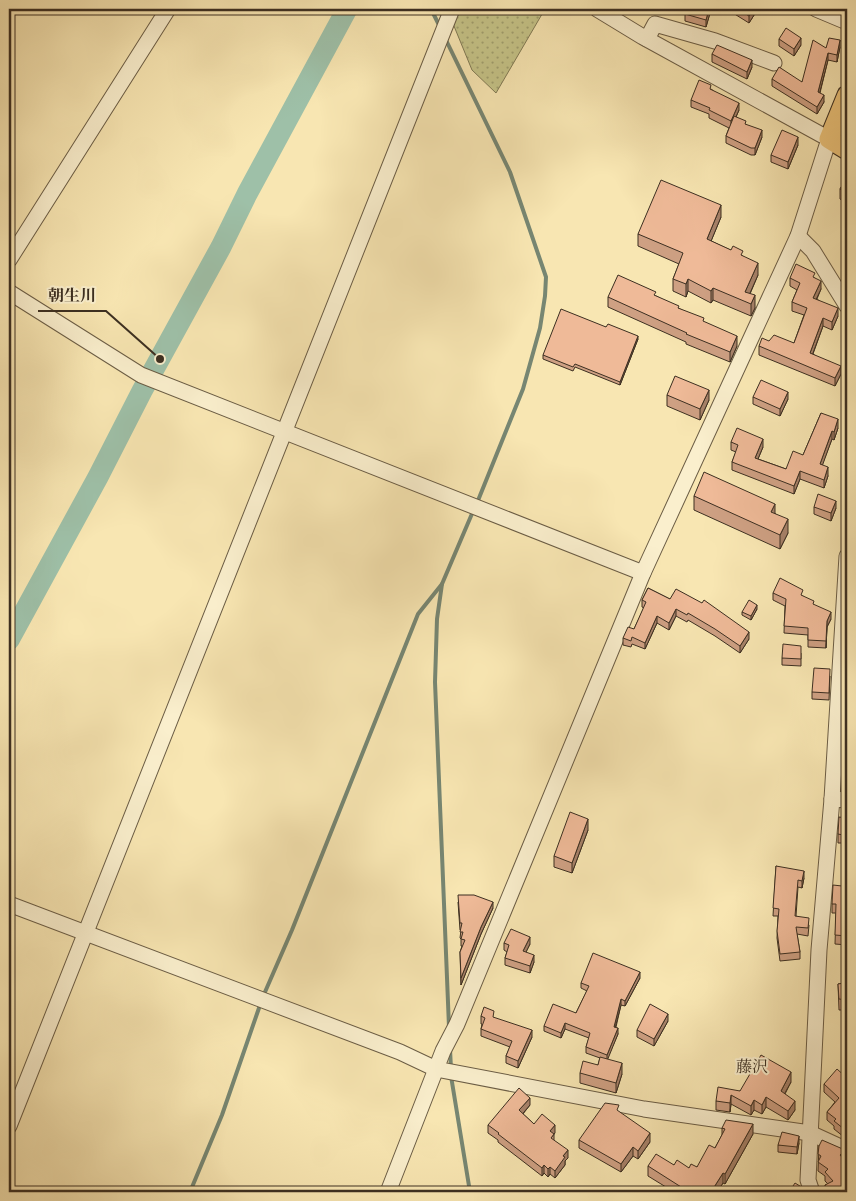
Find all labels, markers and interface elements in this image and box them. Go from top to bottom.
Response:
callout: 朝生川 [38,280,106,311]
text: 朝生川 [48,286,96,309]
district label: 藤沢 [736,1057,768,1080]

